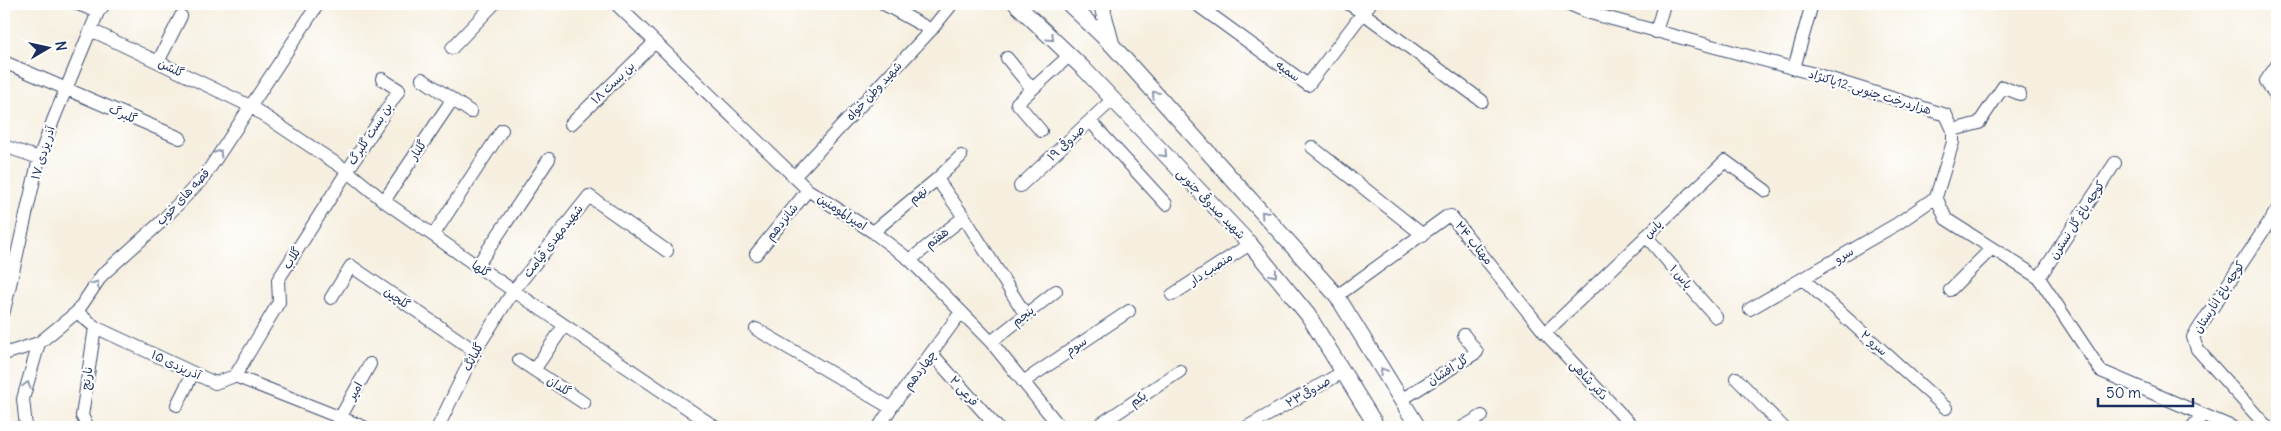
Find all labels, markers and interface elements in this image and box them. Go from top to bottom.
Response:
north arrow [22,22,72,72]
one-way arrow [1045,32,1054,41]
text: N [51,40,70,52]
street label: گلشن [156,55,187,80]
street label: سمیه [1273,57,1303,84]
street label: بن بست ۱۸ [588,58,638,108]
street label: شهید وطن خواه [842,58,906,124]
street label: هزاردرخت جنوبی-12پاکنژاد [1807,66,1934,118]
one-way arrow [1152,90,1161,99]
street label: بن بست گلبرگ [344,100,396,168]
street label: گلبرگ [106,101,140,127]
street label: صدوقی ۱۹ [1044,121,1088,165]
street label: آذر یزدی ۱۷ [27,123,58,181]
street label: گلنار [405,137,430,163]
one-way arrow [1158,149,1167,158]
one-way arrow [213,150,222,159]
street label: قصه های خوب [153,165,213,229]
street label: شهید صدوقی جنوبی [1173,165,1249,243]
street label: کوچه باغ گل نسترن [2046,178,2109,263]
street label: نهم [905,183,931,208]
street label: امیرالمومنین [815,190,870,233]
street label: شانزدهم [762,200,803,244]
street label: شهیدمهدی قیامت [519,201,586,280]
one-way arrow [1261,211,1270,220]
street label: یاس [1640,216,1665,241]
street label: مهتاب ۲۴ [1452,218,1496,268]
street label: هفتم [922,224,953,253]
street label: سرو [1831,243,1857,267]
street label: گلاب [279,244,305,272]
street label: منصب دار [1185,249,1236,290]
street label: گلها [469,257,493,280]
street label: کوچه باغ انارستان [2190,258,2249,337]
street label: یاس ۱ [1667,261,1696,292]
one-way arrow [1268,268,1277,277]
one-way arrow [90,280,99,289]
street label: گلچین [381,283,413,312]
street label: پنجم [1009,302,1038,331]
street label: سرو ۲ [1857,327,1891,359]
street label: سوم [1062,333,1090,360]
street label: گلبانگ [459,340,487,374]
street label: ۱۵ آذریزدی [149,347,204,383]
street label: چهاردهم [900,347,941,394]
street label: گل افشان [1424,351,1471,388]
street label: دکتر شاهی [1566,357,1612,403]
street label: نارنج [77,365,98,391]
one-way arrow [1380,367,1390,376]
street label: گلدان [544,372,574,399]
street label: فرعی ۲ [946,372,982,410]
street label: صدوقی۲۳ [1283,373,1333,411]
scale bar [2098,376,2194,408]
street label: امیر [343,379,366,403]
one-way arrow [21,381,31,389]
text: 50 m [2106,383,2141,402]
street label: یکم [1126,388,1150,411]

